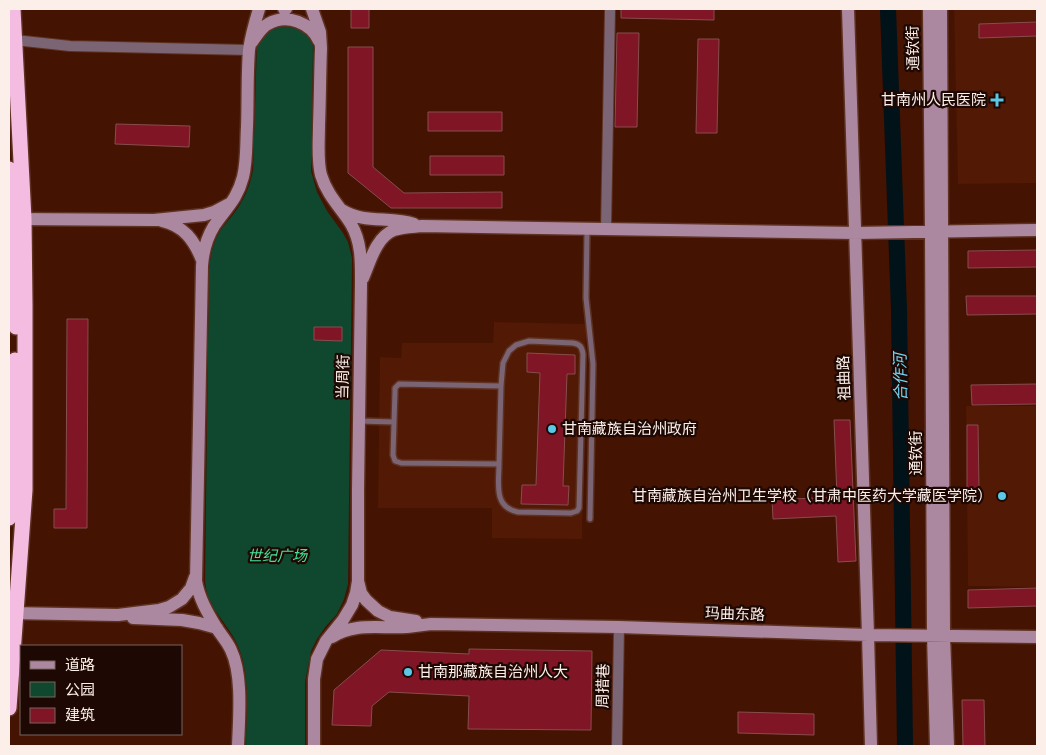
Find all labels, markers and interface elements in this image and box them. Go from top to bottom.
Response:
street label: 通钦街 [903,25,922,71]
place label: 甘南州人民医院 [881,90,986,109]
marker: 甘南州人民医院 [990,93,1004,107]
water label: 合作河 [890,350,910,401]
street label: 当周街 [333,354,352,400]
street label: 祖曲路 [833,355,854,401]
place label: 甘南藏族自治州政府 [562,419,697,438]
marker: 甘南藏族自治州政府 [546,423,558,435]
street label: 通钦街 [906,430,925,476]
place label: 甘南藏族自治州卫生学校（甘肃中医药大学藏医学院） [632,486,992,505]
marker: 甘南藏族自治州卫生学校（甘肃中医药大学藏医学院） [996,490,1008,502]
park label: 世纪广场 [247,546,309,565]
street label: 玛曲东路 [705,603,765,624]
legend [20,645,182,735]
text: 道路 [65,655,95,674]
place label: 甘南那藏族自治州人大 [418,662,568,681]
street label: 周措巷 [593,663,612,709]
marker: 甘南那藏族自治州人大 [402,666,414,678]
text: 公园 [65,680,95,699]
text: 建筑 [65,705,95,724]

